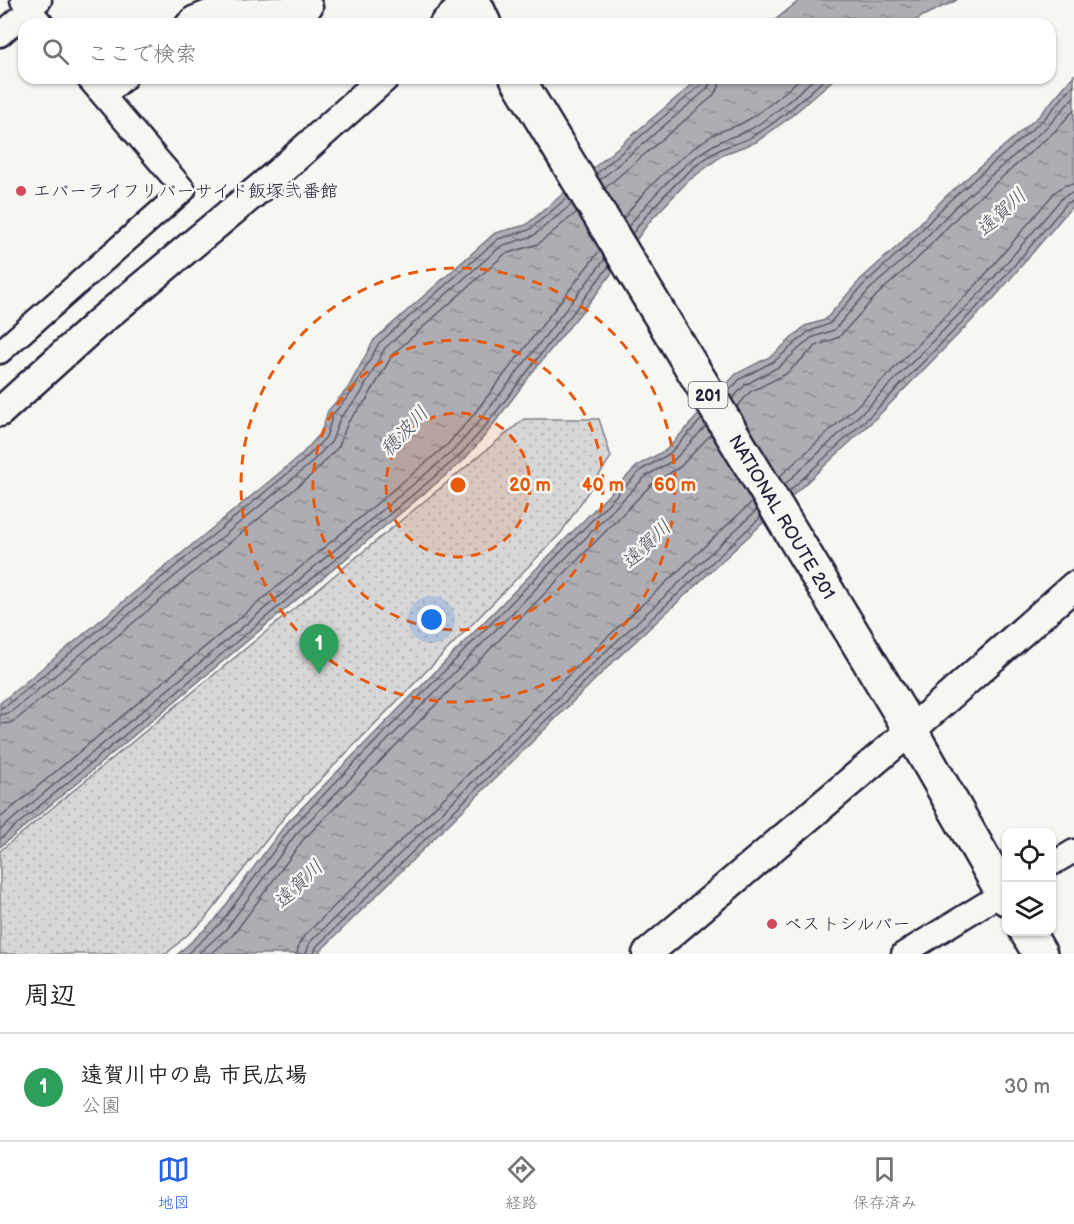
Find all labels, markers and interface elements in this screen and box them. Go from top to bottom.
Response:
search box [18,18,1056,84]
icon: search [39,35,72,68]
text: ここで検索 [87,41,197,68]
place label: エバーライフリバーサイド飯塚弐番館 [33,181,338,202]
water label: 遠賀川 [972,183,1032,242]
marker: エバーライフリバーサイド飯塚弐番館 [14,184,28,198]
road number: 201 [688,382,728,408]
water label: 穂波川 [375,402,434,462]
street label: NATIONAL ROUTE 201 [724,431,839,603]
centre of rings [448,475,468,495]
text: 20 m [509,475,551,496]
text: 40 m [582,475,624,496]
text: 60 m [654,475,696,496]
water label: 遠賀川 [617,515,677,574]
your location [417,605,446,634]
pin: 1 [300,624,338,674]
map controls [1002,828,1056,936]
button: locate [1002,828,1056,882]
water label: 遠賀川 [269,855,329,914]
button: layers [1002,882,1056,936]
place label: ベストシルバー [784,914,910,935]
marker: ベストシルバー [765,917,779,931]
text: 周辺 [24,981,76,1012]
text: 遠賀川中の島 市民広場 [81,1062,307,1089]
text: 1 [39,1075,48,1099]
text: 30 m [1004,1075,1050,1099]
text: 公園 [81,1094,121,1118]
tab: 地図 [157,1153,190,1213]
tab: 経路 [505,1153,538,1213]
tab: 保存済み [853,1153,917,1213]

